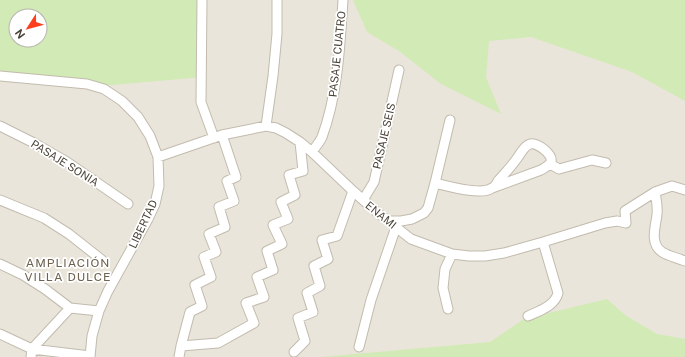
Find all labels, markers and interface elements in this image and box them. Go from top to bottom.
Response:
north arrow [8,8,48,48]
street label: PASAJE CUATRO [327,10,347,98]
text: N [13,27,27,41]
street label: PASAJE SEIS [371,102,397,170]
street label: PASAJE SONIA [29,137,101,189]
street label: LIBERTAD [127,198,160,250]
street label: ENAMI [363,199,399,231]
district label: AMPLIACIÓN VILLA DULCE [24,256,112,284]

